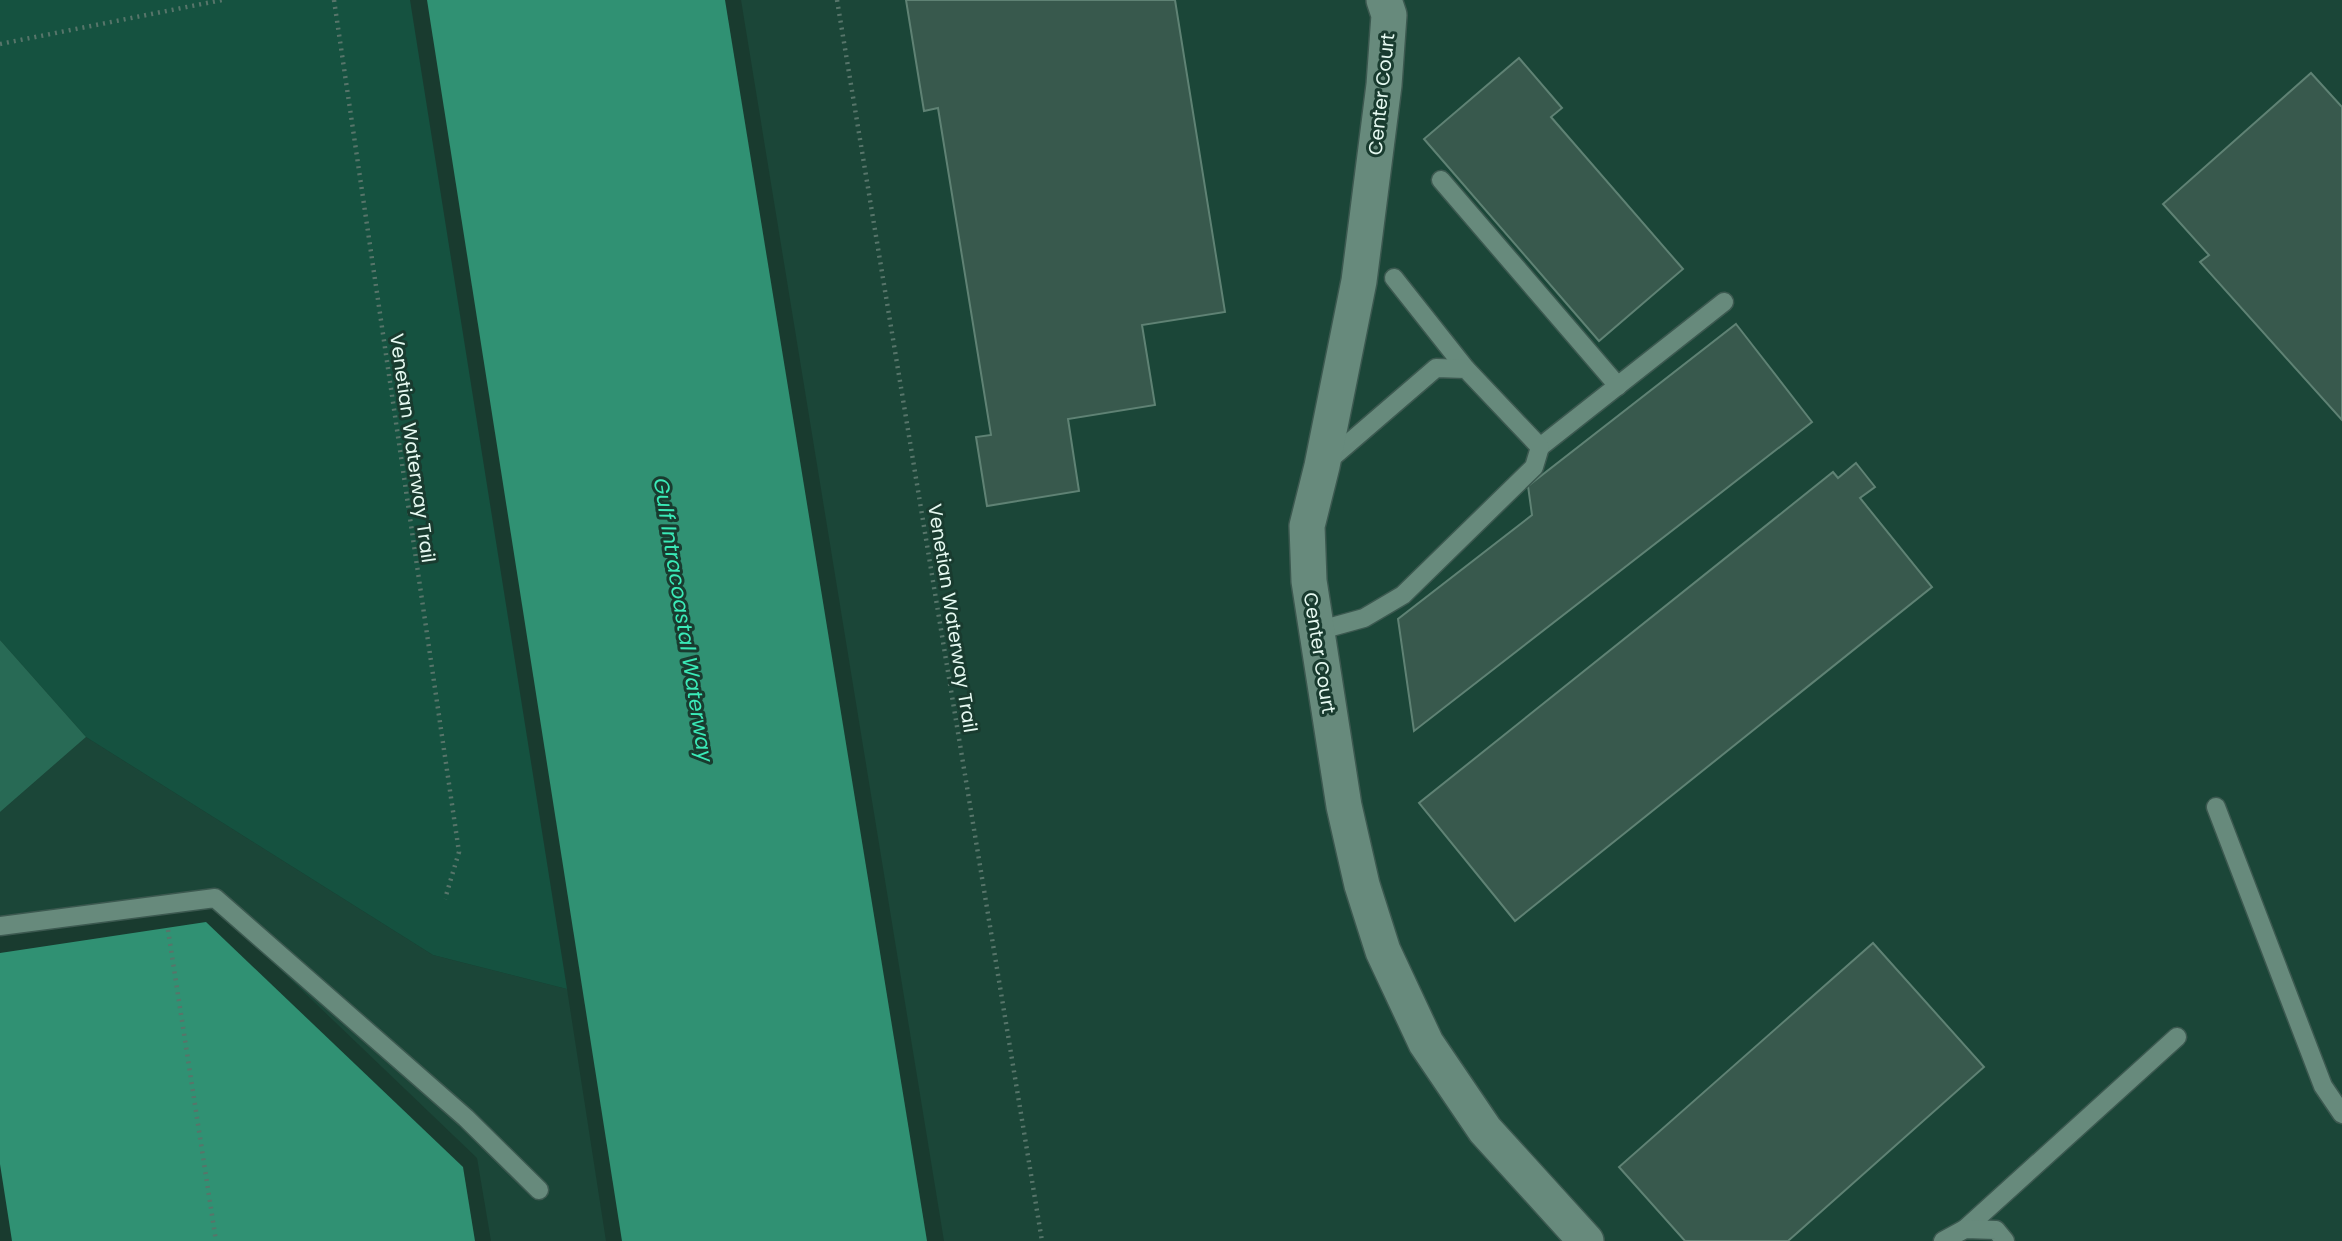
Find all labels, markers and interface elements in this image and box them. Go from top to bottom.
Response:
street label: Center Court [1362,32,1401,156]
street label: Venetian Waterway Trail [383,332,442,564]
water label: Gulf Intracoastal Waterway [647,476,720,765]
street label: Venetian Waterway Trail [921,502,984,734]
street label: Center Court [1297,590,1342,716]

